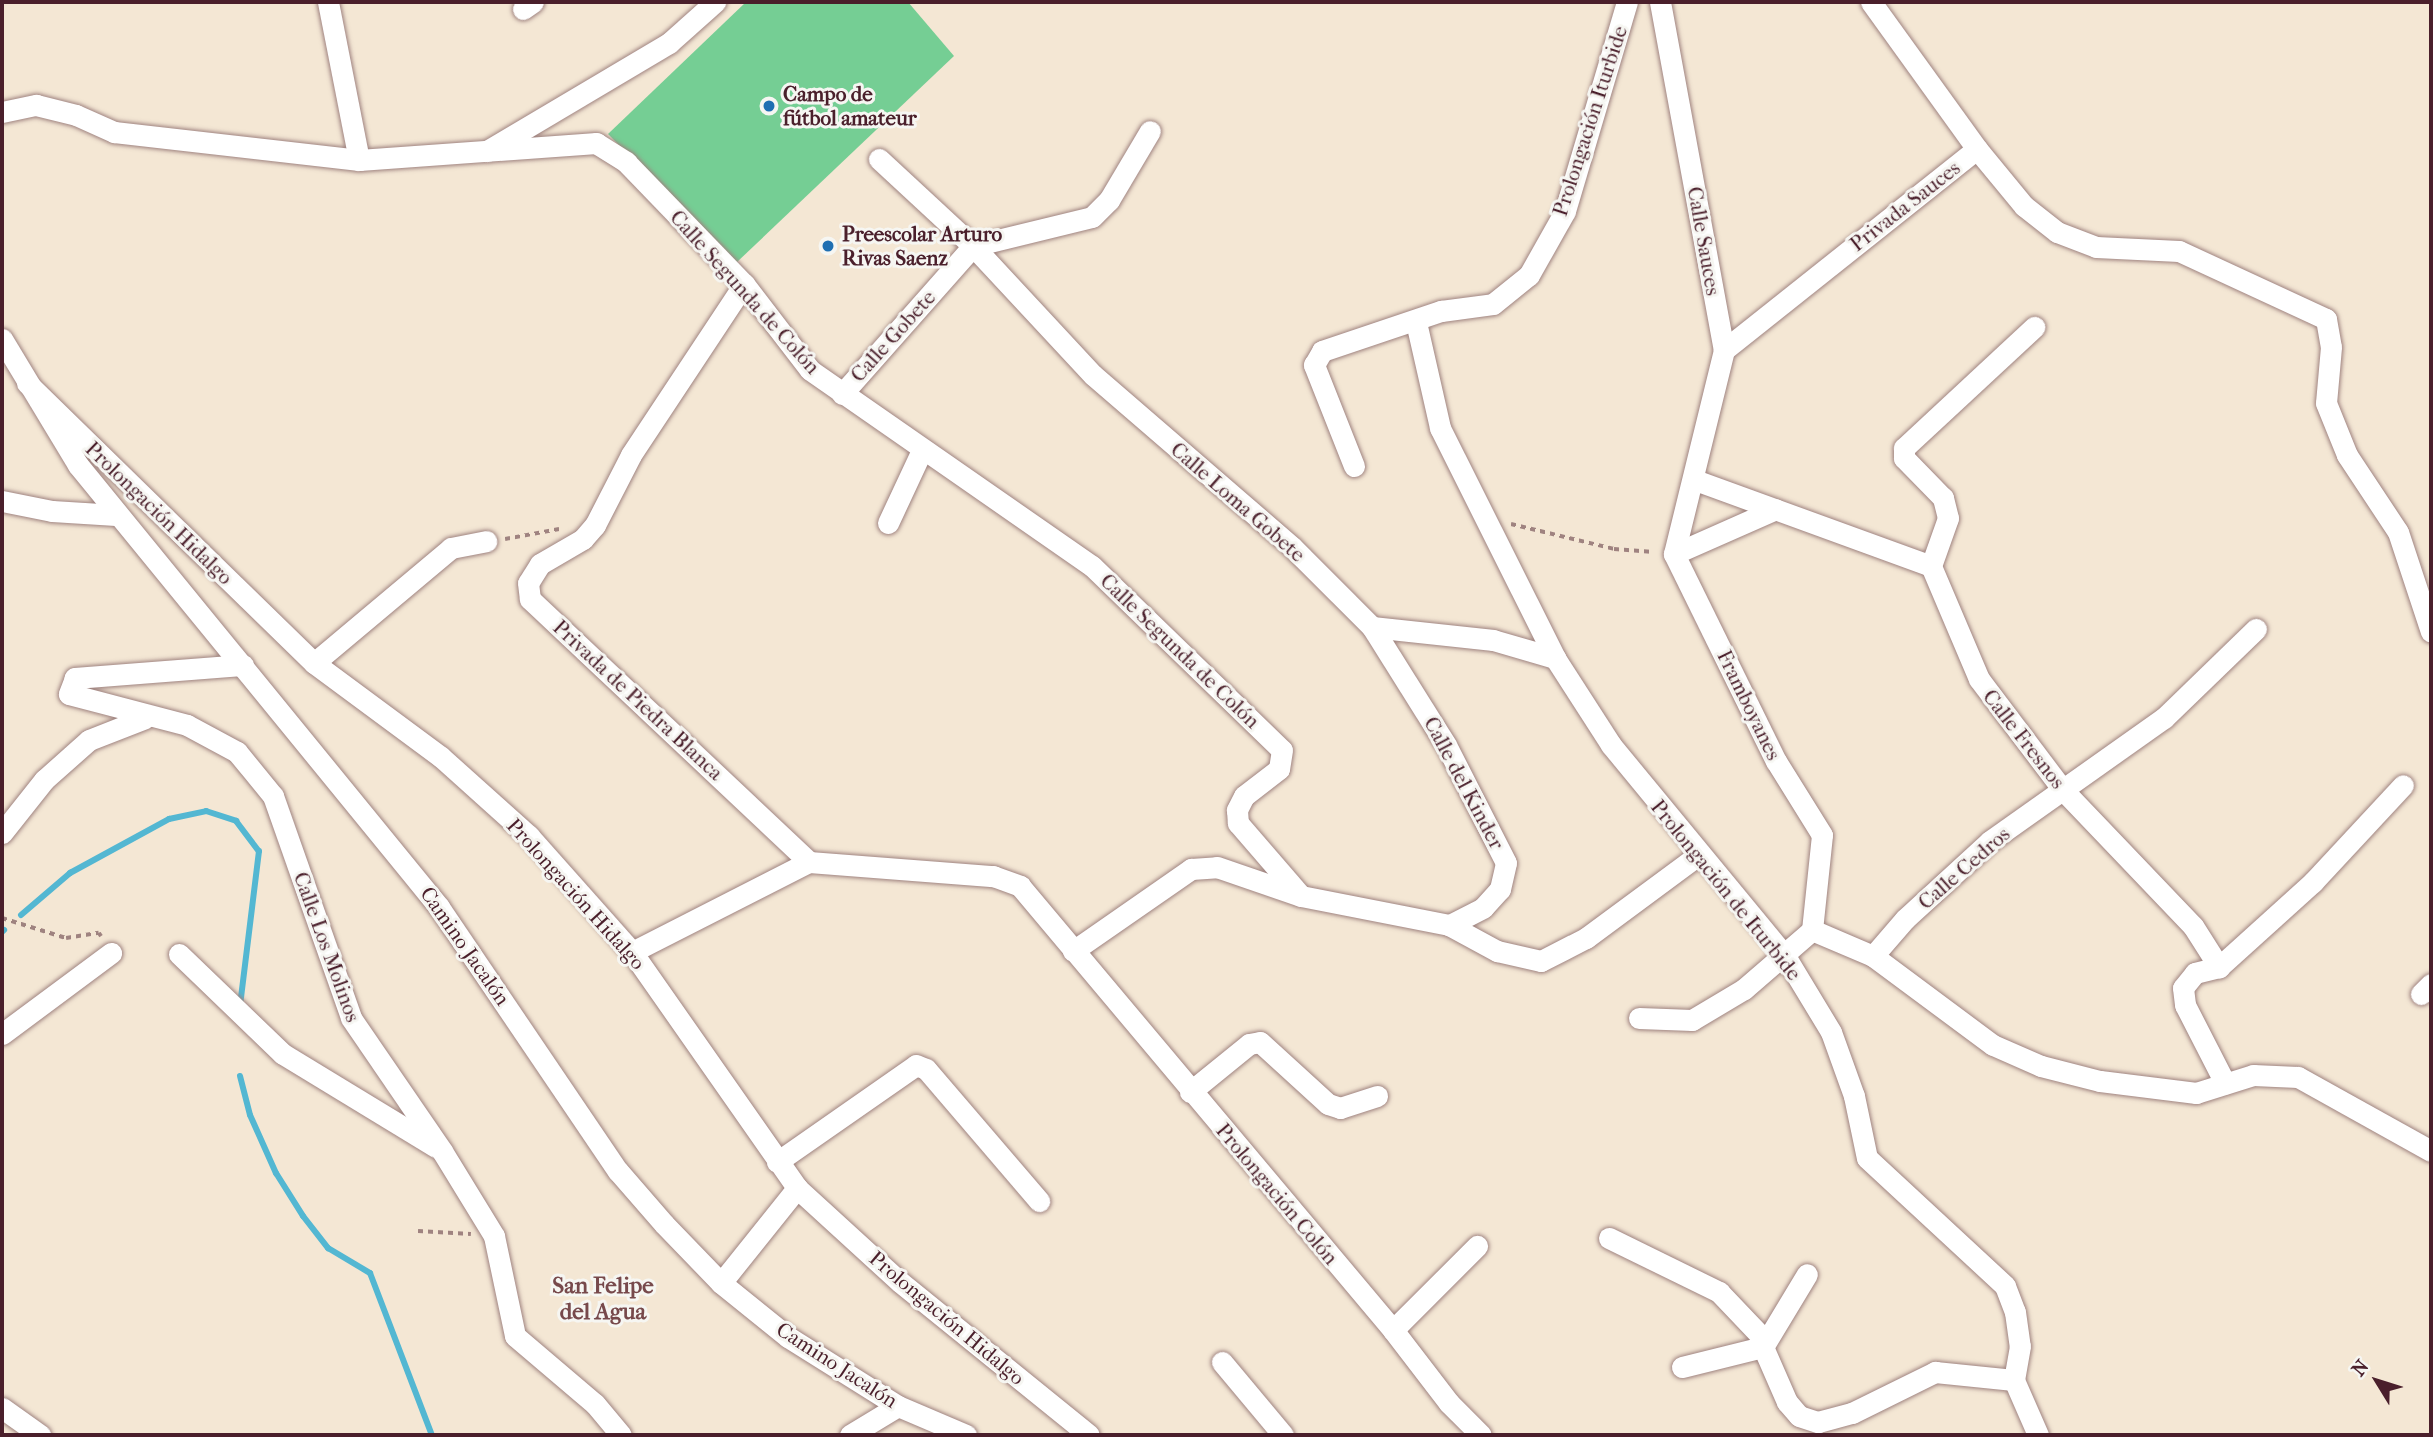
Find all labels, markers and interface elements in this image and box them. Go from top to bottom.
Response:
street label: Prolongación Iturbide [1547,23,1633,219]
place label: Campo de fútbol amateur [783,81,917,131]
marker: Campo de fútbol amateur [761,98,777,114]
street label: Privada Sauces [1845,155,1965,257]
street label: Calle Sauces [1682,185,1726,297]
street label: Calle Segunda de Colón [665,205,825,379]
place label: Preescolar Arturo Rivas Saenz [842,221,1002,271]
marker: Preescolar Arturo Rivas Saenz [820,238,836,254]
street label: Calle Gobete [845,285,941,387]
street label: Prolongación Hidalgo [80,436,238,590]
street label: Calle Loma Gobete [1166,437,1310,567]
street label: Calle Segunda de Colón [1095,568,1265,734]
street label: Privada de Piedra Blanca [548,615,728,785]
street label: Framboyanes [1712,646,1786,764]
street label: Calle Fresnos [1977,684,2071,794]
street label: Calle del Kinder [1418,712,1510,854]
street label: Prolongación de Iturbide [1645,795,1807,985]
street label: Prolongación Hidalgo [501,813,651,975]
street label: Calle Cedros [1913,821,2015,915]
street label: Calle Los Molinos [288,869,366,1025]
street label: Camino Jacalón [415,882,515,1010]
street label: Prolongación Colón [1211,1118,1343,1270]
street label: Prolongación Hidalgo [864,1246,1030,1390]
district label: San Felipe del Agua [552,1272,654,1326]
street label: Camino Jacalón [772,1317,902,1413]
north arrow [2342,1346,2412,1416]
text: N [2347,1356,2374,1381]

